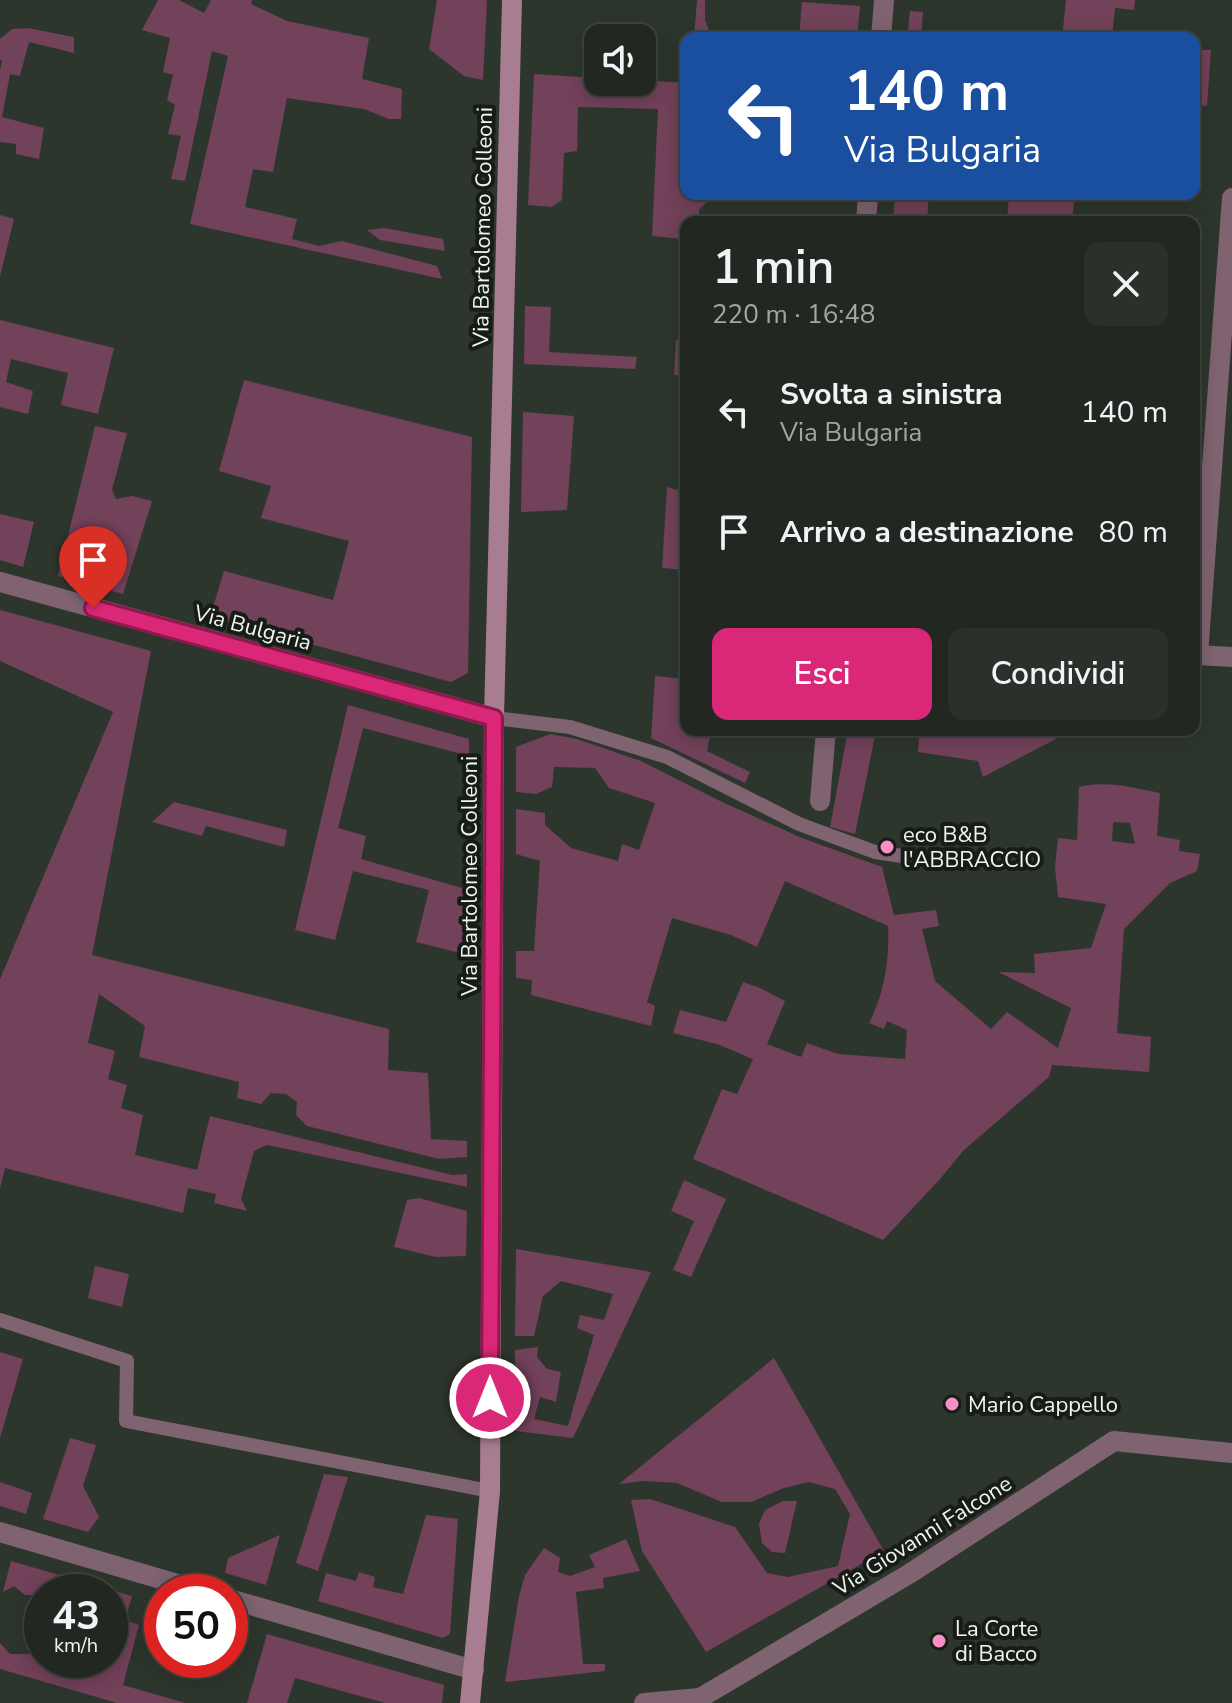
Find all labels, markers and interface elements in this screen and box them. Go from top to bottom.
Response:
map controls [584,24,656,96]
button: sound [584,24,656,96]
text: 140 m [844,53,1009,130]
icon: left [712,64,816,168]
street label: Via Bartolomeo Colleoni [466,107,500,348]
text: Via Bulgaria [844,126,1041,175]
text: 1 min [712,234,834,300]
button: close [1084,242,1168,326]
text: 220 m · 16:48 [712,297,875,332]
text: Svolta a sinistra [780,374,1003,415]
icon: left [712,390,756,434]
text: 140 m [1081,392,1168,433]
text: Via Bulgaria [780,415,922,450]
icon: arrive [712,510,756,554]
text: Arrivo a destinazione [780,512,1074,553]
text: 80 m [1099,512,1168,553]
pin [59,526,127,608]
icon: arrive [71,538,115,582]
street label: Via Bulgaria [190,598,315,658]
button: Esci [712,628,932,720]
button: Condividi [948,628,1168,720]
street label: Via Bartolomeo Colleoni [455,756,485,997]
place label: eco B&B l'ABBRACCIO [903,820,1041,875]
marker: eco B&B l'ABBRACCIO [878,838,896,856]
position arrow [448,1356,532,1440]
place label: Mario Cappello [968,1390,1118,1420]
marker: Mario Cappello [943,1395,961,1413]
street label: Via Giovanni Falcone [827,1469,1018,1604]
speed limit sign: 50 [144,1574,248,1678]
text: 43 [52,1589,100,1643]
place label: La Corte di Bacco [955,1614,1038,1669]
text: km/h [54,1632,98,1659]
marker: La Corte di Bacco [930,1632,948,1650]

